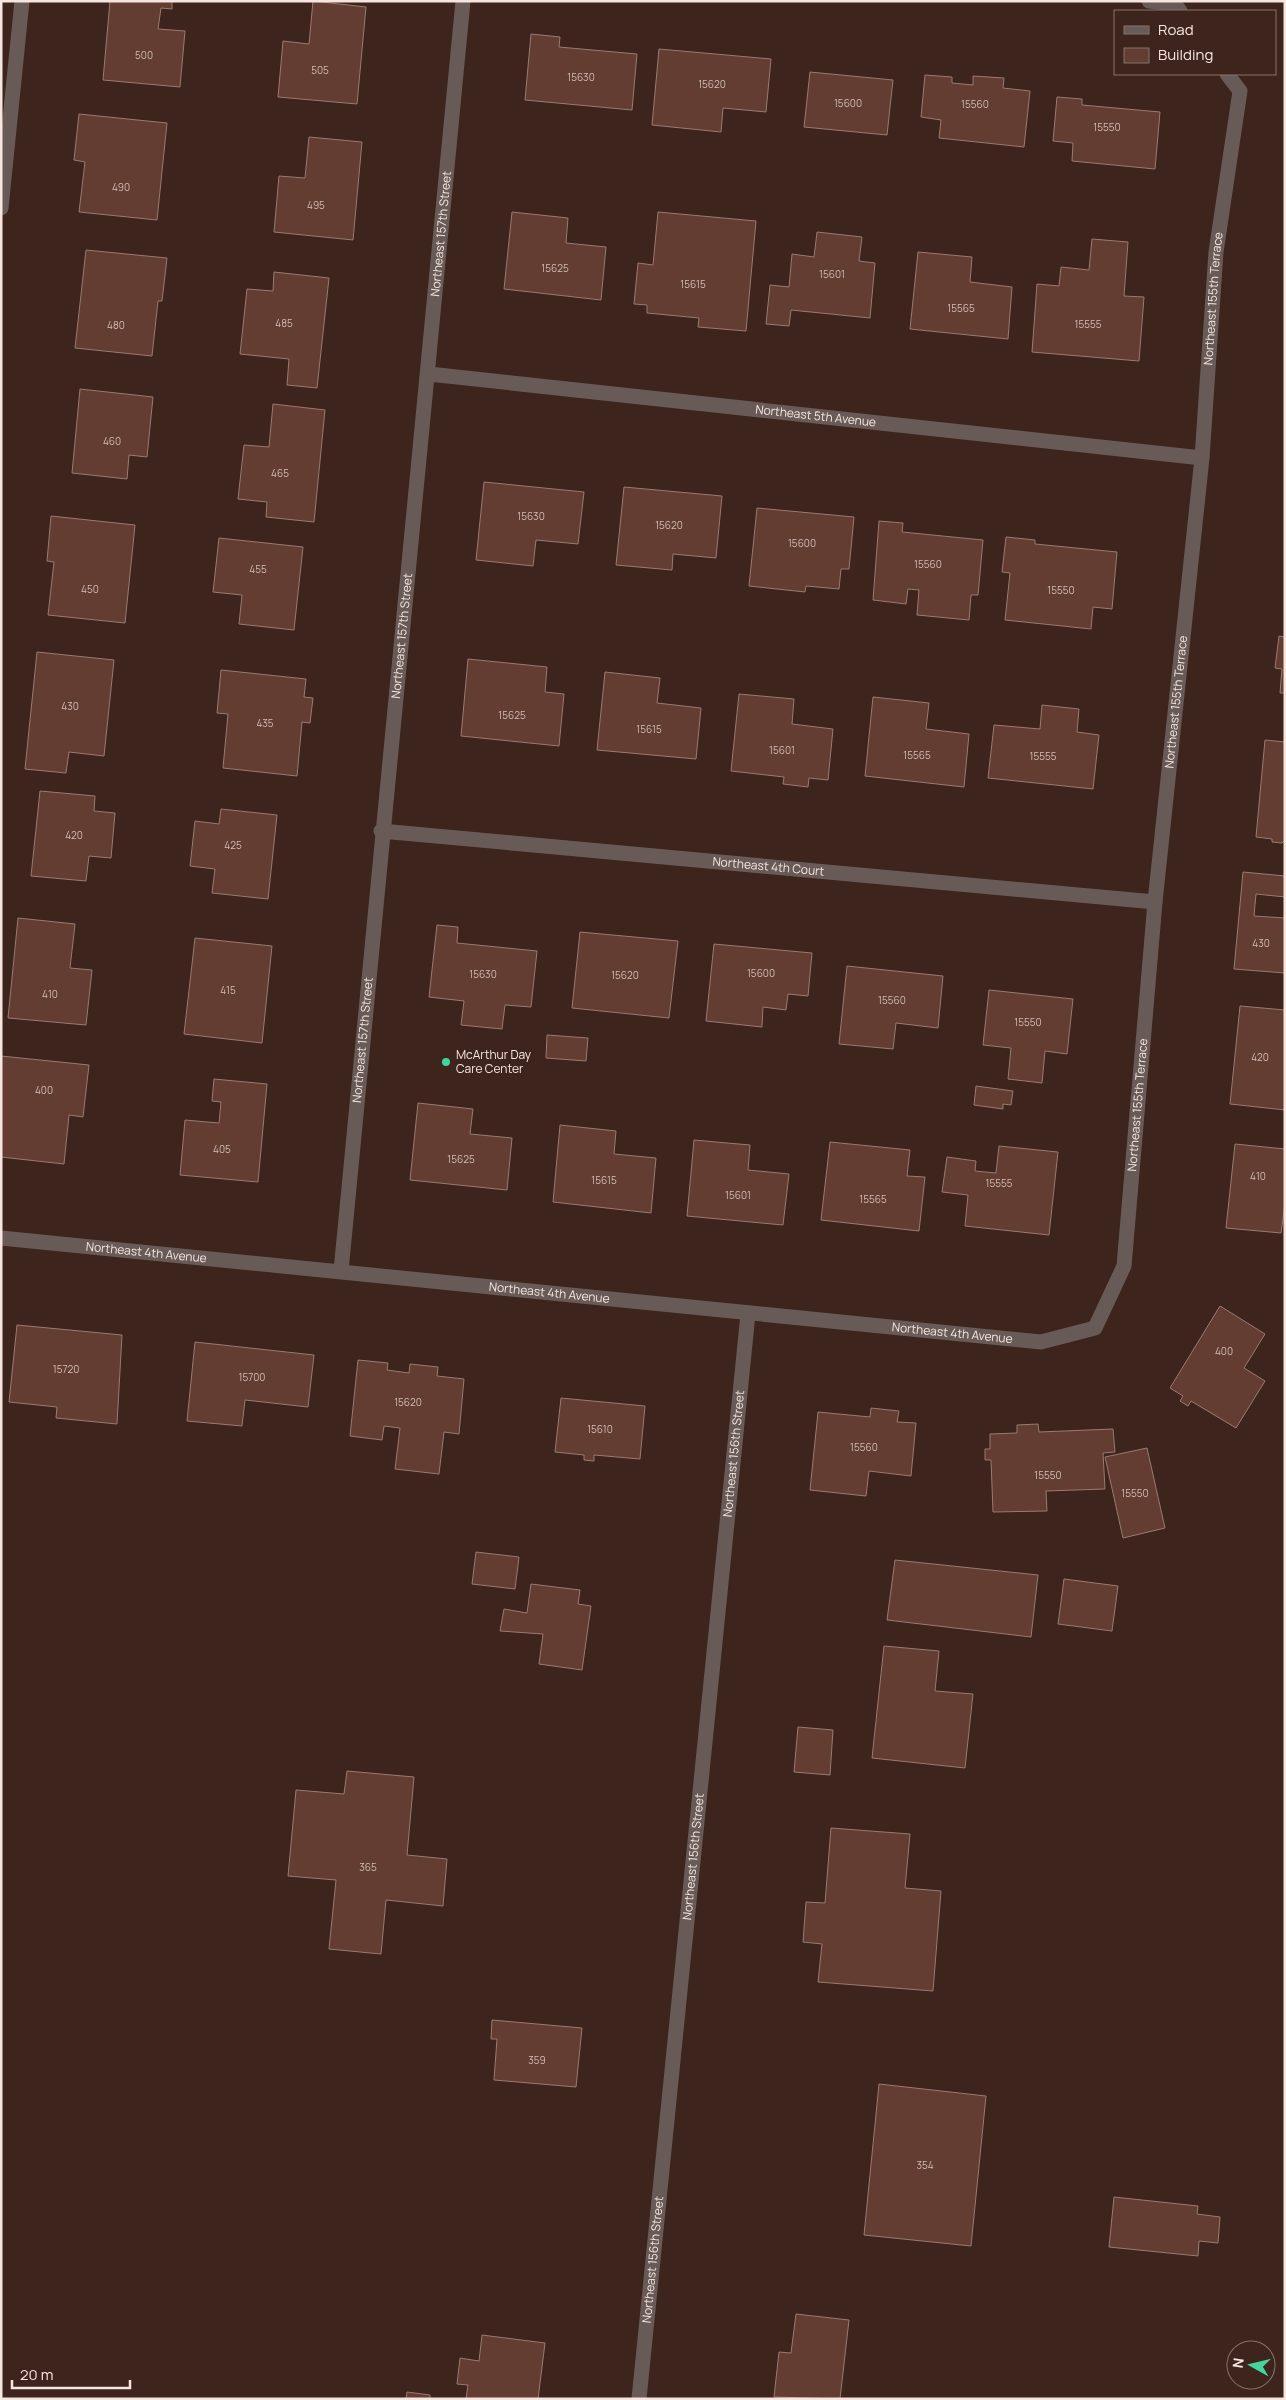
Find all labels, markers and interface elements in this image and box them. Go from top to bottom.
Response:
legend [1114,10,1276,75]
text: Road [1158,19,1194,40]
text: Building [1158,44,1213,65]
house number: 500 [135,48,153,62]
house number: 505 [311,63,329,77]
house number: 15630 [567,70,595,84]
house number: 15620 [698,77,726,91]
house number: 15600 [834,96,862,110]
house number: 15560 [961,97,989,111]
house number: 15550 [1093,120,1121,134]
street label: Northeast 157th Street [426,170,455,297]
house number: 490 [112,180,130,194]
house number: 495 [307,198,325,212]
street label: Northeast 155th Terrace [1199,231,1227,366]
house number: 15625 [541,261,569,275]
house number: 15601 [819,267,845,281]
house number: 15615 [680,277,706,291]
house number: 15565 [947,301,975,315]
house number: 485 [275,316,293,330]
house number: 15555 [1074,317,1102,331]
house number: 480 [107,318,125,332]
street label: Northeast 5th Avenue [755,401,877,431]
house number: 460 [103,434,121,448]
house number: 465 [271,466,289,480]
house number: 15630 [517,509,545,523]
house number: 15620 [655,518,683,532]
house number: 15600 [788,536,816,550]
house number: 15560 [914,557,942,571]
house number: 455 [249,562,267,576]
street label: Northeast 157th Street [387,572,416,699]
house number: 450 [81,582,99,596]
house number: 15550 [1047,583,1075,597]
street label: Northeast 155th Terrace [1160,635,1191,769]
house number: 430 [61,699,79,713]
house number: 15625 [498,708,526,722]
house number: 435 [256,716,274,730]
house number: 15615 [636,722,662,736]
house number: 15601 [769,743,795,757]
house number: 15565 [903,748,931,762]
house number: 15555 [1029,749,1057,763]
house number: 420 [65,828,83,842]
house number: 425 [224,838,242,852]
street label: Northeast 4th Court [712,852,825,880]
house number: 430 [1252,936,1270,950]
house number: 15600 [747,966,775,980]
house number: 15630 [469,967,497,981]
house number: 15620 [611,968,639,982]
street label: Northeast 157th Street [348,976,377,1104]
house number: 415 [220,983,236,997]
house number: 410 [42,987,58,1001]
house number: 15560 [878,993,906,1007]
house number: 15550 [1014,1015,1042,1029]
street label: Northeast 155th Terrace [1123,1038,1151,1172]
place label: McArthur Day Care Center [456,1046,532,1077]
house number: 420 [1251,1050,1269,1064]
marker: McArthur Day Care Center [440,1056,452,1068]
house number: 400 [35,1083,53,1097]
house number: 405 [213,1142,231,1156]
house number: 15625 [447,1152,475,1166]
house number: 410 [1250,1169,1266,1183]
house number: 15615 [591,1173,617,1187]
house number: 15555 [985,1176,1013,1190]
house number: 15601 [725,1188,751,1202]
house number: 15565 [859,1192,887,1206]
street label: Northeast 4th Avenue [85,1238,208,1267]
street label: Northeast 4th Avenue [488,1278,611,1307]
street label: Northeast 4th Avenue [891,1318,1013,1347]
house number: 400 [1215,1344,1233,1358]
house number: 15720 [53,1362,79,1376]
house number: 15700 [239,1370,265,1384]
street label: Northeast 156th Street [719,1389,748,1518]
house number: 15620 [394,1395,422,1409]
house number: 15610 [587,1422,613,1436]
house number: 15560 [850,1440,878,1454]
house number: 15550 [1034,1468,1062,1482]
house number: 15550 [1121,1486,1149,1500]
street label: Northeast 156th Street [678,1792,708,1921]
house number: 365 [359,1860,377,1874]
house number: 359 [528,2053,546,2067]
house number: 354 [916,2158,934,2172]
street label: Northeast 156th Street [638,2195,667,2324]
north arrow [1226,2340,1276,2390]
text: N [1228,2357,1248,2369]
scale bar [12,2358,130,2390]
text: 20 m [20,2364,53,2385]

